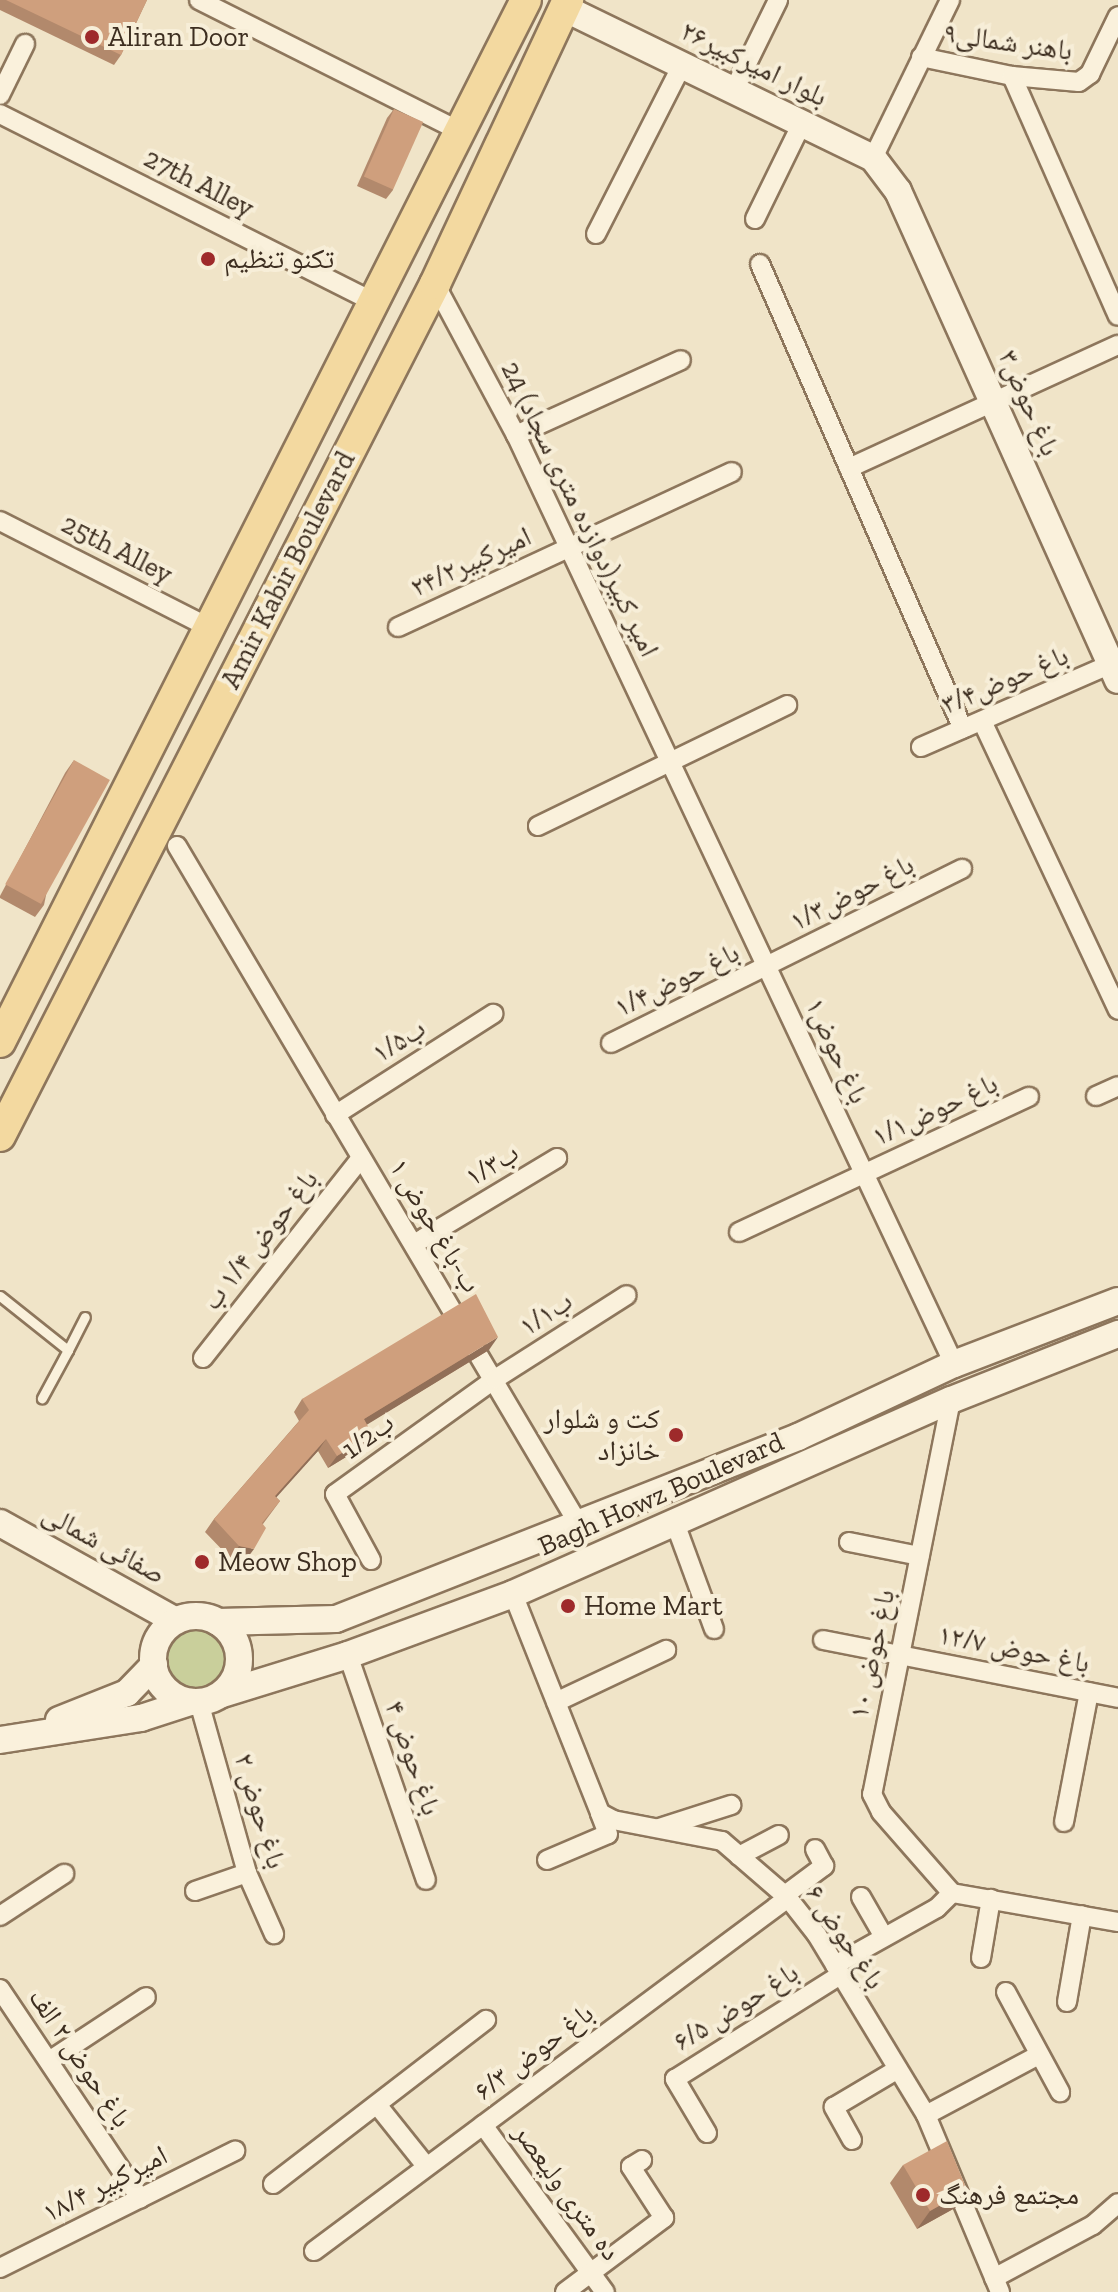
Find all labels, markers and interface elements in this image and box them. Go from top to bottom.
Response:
street label: بلوار امیرکبیر۲۶ [675,14,833,114]
street label: ۹باهنر شمالی [941,16,1075,68]
place label: Aliran Door [108,20,249,54]
marker: Aliran Door [83,28,101,46]
street label: 27th Alley [138,141,260,225]
place label: تکنو تنظیم [224,242,334,276]
marker: تکنو تنظیم [199,250,217,268]
street label: باغ حوض۳ [991,345,1067,461]
street label: 24 امیر کبیر(دوازده متری سجاد) [494,356,666,662]
street label: Amir Kabir Boulevard [213,445,363,695]
street label: 25th Alley [55,507,179,591]
street label: امیرکبیر۲۴/۲ [405,519,537,605]
street label: باغ حوض۳/۴ [937,638,1073,722]
street label: باغ حوض۱/۳ [785,848,919,938]
street label: باغ حوض۱/۴ [609,935,745,1025]
street label: باغ حوض۱ [798,993,876,1109]
street label: ب۱/۵ [366,1012,432,1070]
street label: باغ حوض۱/۱ [867,1066,1003,1154]
street label: ب۱/۳ [459,1136,525,1194]
street label: ۱ ب-باغ حوض [382,1153,488,1299]
street label: باغ حوض ۱/۴ ب [195,1163,325,1317]
street label: ب۱/۱ [513,1285,579,1343]
place label: کت و شلوار خانزاد [544,1402,660,1468]
street label: 1/2ب [335,1406,401,1466]
street label: Bagh Howz Boulevard [533,1425,789,1563]
marker: کت و شلوار خانزاد [667,1426,685,1444]
street label: صفائی شمالی [37,1496,171,1592]
place label: Meow Shop [218,1545,357,1579]
marker: Meow Shop [193,1553,211,1571]
street label: ۱۰ باغ حوض [842,1586,902,1722]
place label: Home Mart [584,1589,723,1623]
marker: Home Mart [559,1597,577,1615]
street label: ۱۲/۷ باغ حوض [936,1618,1092,1680]
street label: ۴ باغ حوض [378,1696,448,1820]
street label: ۲ باغ حوض [227,1749,293,1873]
street label: ۶ باغ حوض [798,1878,892,1996]
street label: ۶/۵ باغ حوض [667,1955,805,2059]
street label: باغ حوض ۲ الف [21,1982,139,2134]
street label: ۶/۳ باغ حوض [468,1996,600,2108]
street label: ده متری ولیعصر [506,2117,628,2267]
street label: ۱۸/۴ امیرکبیر [37,2138,173,2230]
place label: مجتمع فرهنگ [939,2178,1079,2212]
marker: مجتمع فرهنگ [914,2186,932,2204]

